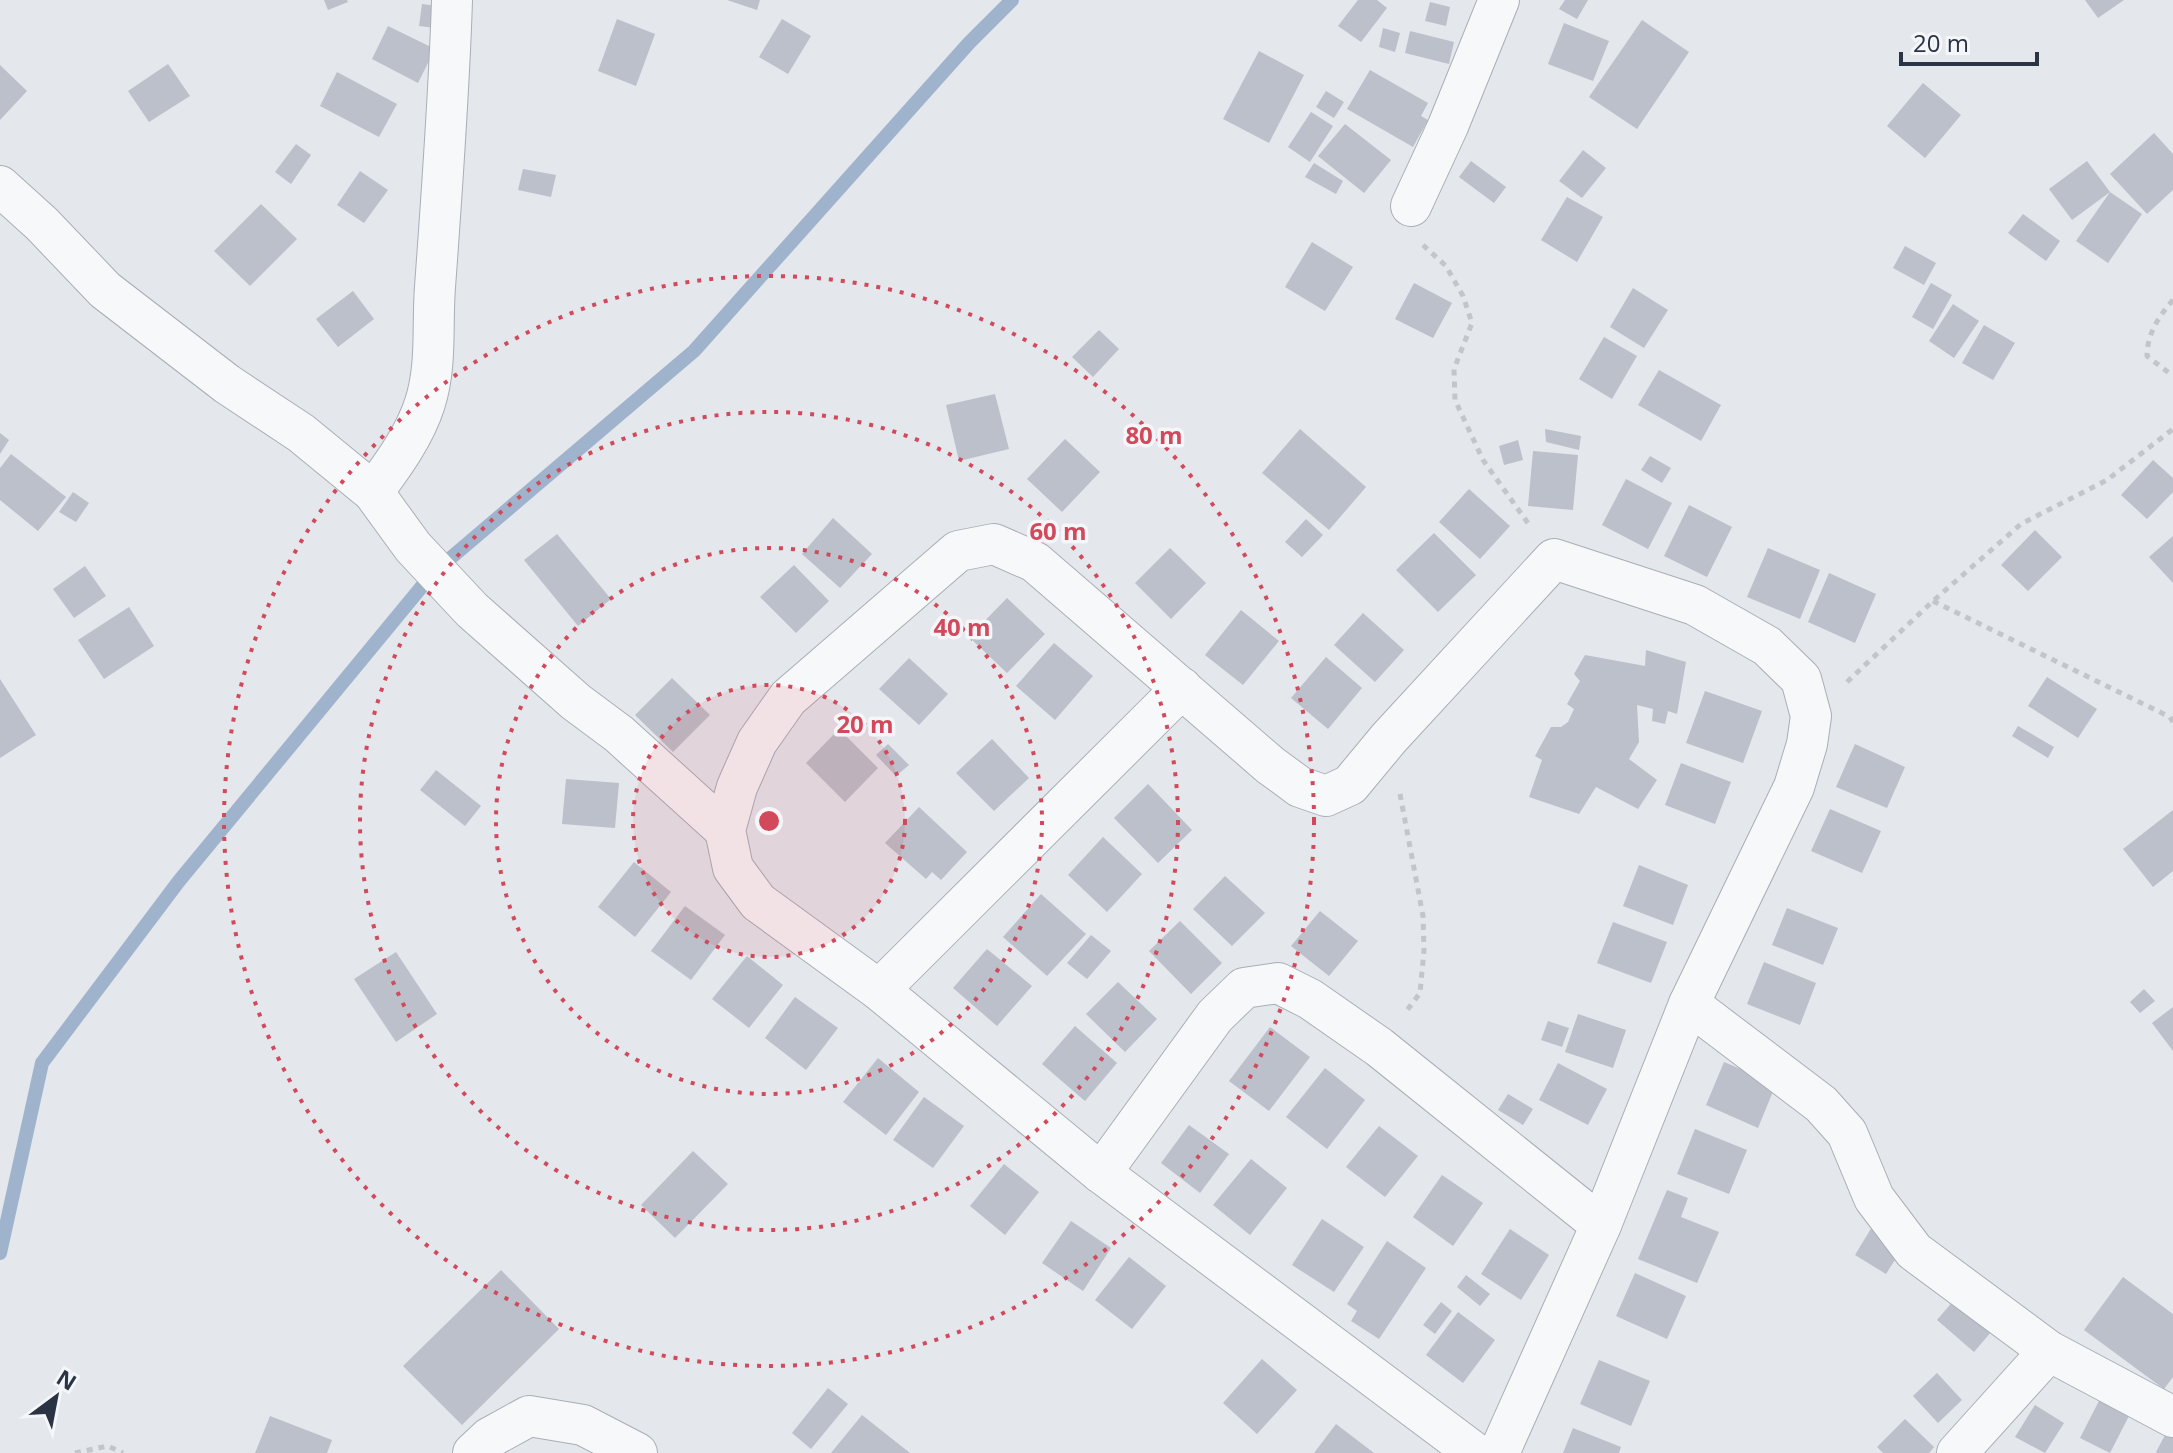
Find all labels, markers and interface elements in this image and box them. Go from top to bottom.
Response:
scale bar [1901,16,2037,66]
text: 20 m [1913,26,1969,59]
text: 80 m [1125,418,1183,451]
text: 60 m [1029,514,1087,547]
text: 40 m [933,610,991,643]
text: 20 m [836,707,894,740]
centre of rings [755,807,783,835]
north arrow [16,1357,96,1437]
text: N [52,1362,83,1397]

